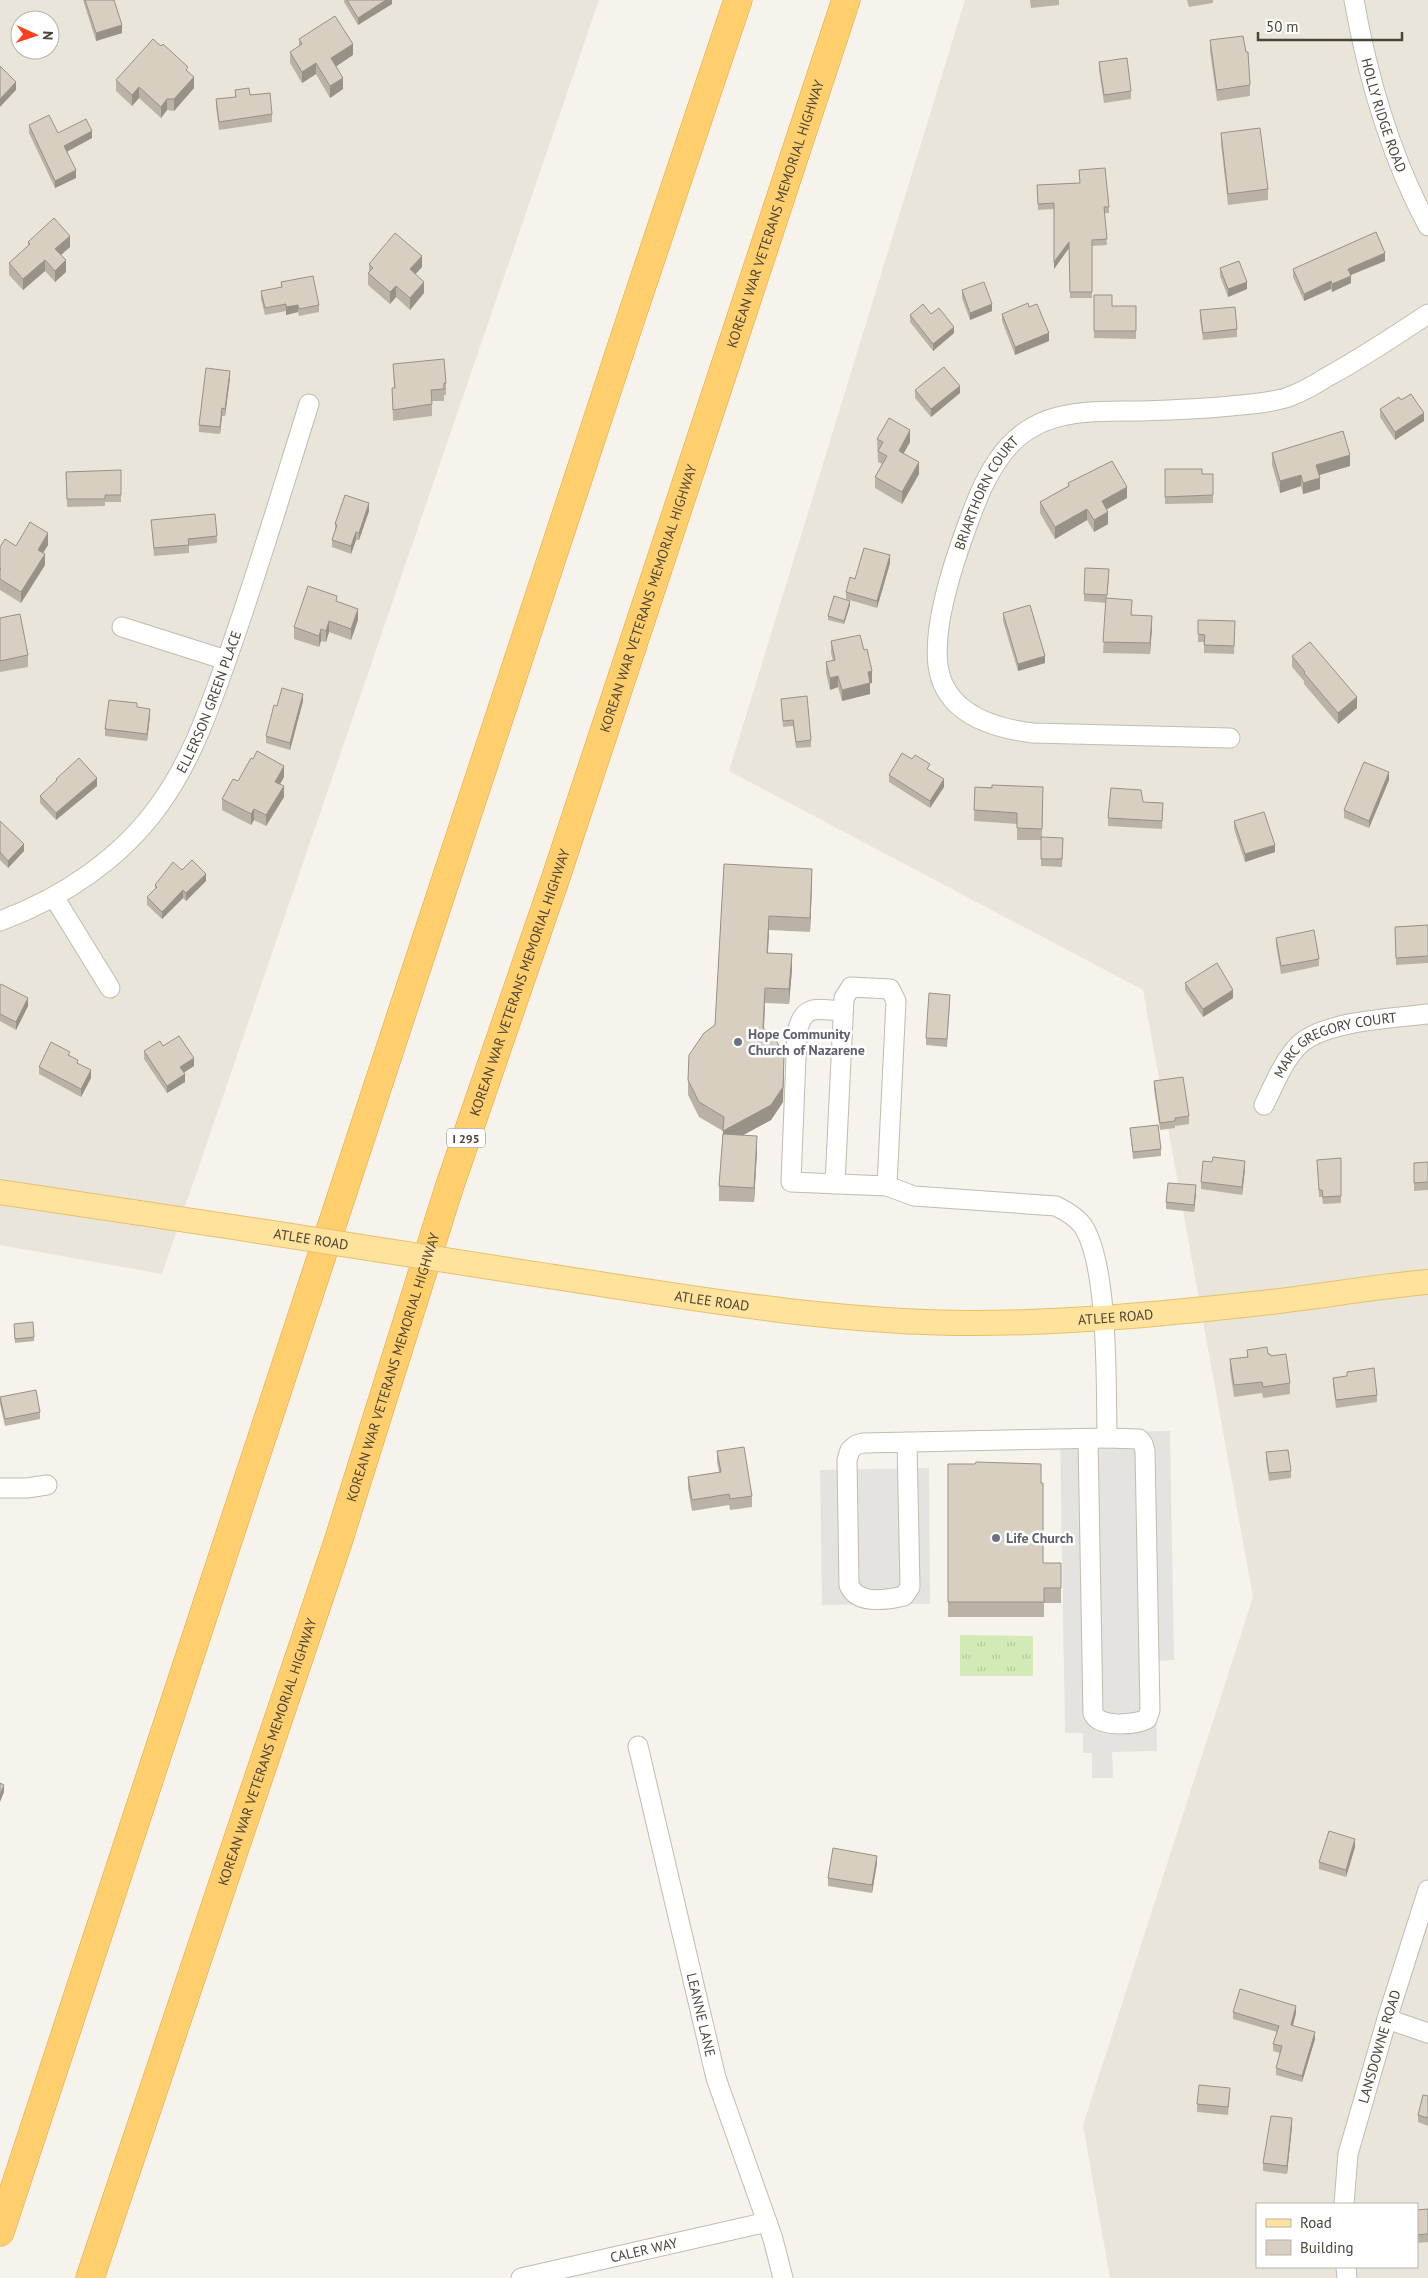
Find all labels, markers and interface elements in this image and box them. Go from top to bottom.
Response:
north arrow [10,10,60,60]
scale bar [1258,10,1402,42]
text: 50 m [1266,17,1299,36]
text: N [39,31,57,41]
street label: HOLLY RIDGE ROAD [1357,56,1411,175]
street label: KOREAN WAR VETERANS MEMORIAL HIGHWAY [723,77,828,350]
street label: BRIARTHORN COURT [950,432,1023,552]
street label: KOREAN WAR VETERANS MEMORIAL HIGHWAY [595,462,701,735]
street label: ELLERSON GREEN PLACE [172,628,245,776]
street label: KOREAN WAR VETERANS MEMORIAL HIGHWAY [465,846,574,1118]
street label: MARC GREGORY COURT [1270,1008,1398,1081]
place label: Hope Community Church of Nazarene [748,1025,865,1059]
marker: Hope Community Church of Nazarene [732,1036,744,1048]
road number: I 295 [447,1128,485,1148]
street label: ATLEE ROAD [272,1224,350,1254]
street label: KOREAN WAR VETERANS MEMORIAL HIGHWAY [342,1230,444,1504]
street label: ATLEE ROAD [673,1287,750,1315]
street label: ATLEE ROAD [1077,1305,1154,1329]
place label: Life Church [1006,1529,1073,1547]
marker: Life Church [990,1532,1002,1544]
street label: KOREAN WAR VETERANS MEMORIAL HIGHWAY [214,1616,321,1888]
street label: LEANNE LANE [683,1971,720,2058]
street label: LANSDOWNE ROAD [1354,1988,1405,2105]
legend [1256,2203,1418,2268]
text: Road [1300,2213,1332,2232]
street label: CALER WAY [608,2234,680,2266]
text: Building [1300,2238,1354,2257]

